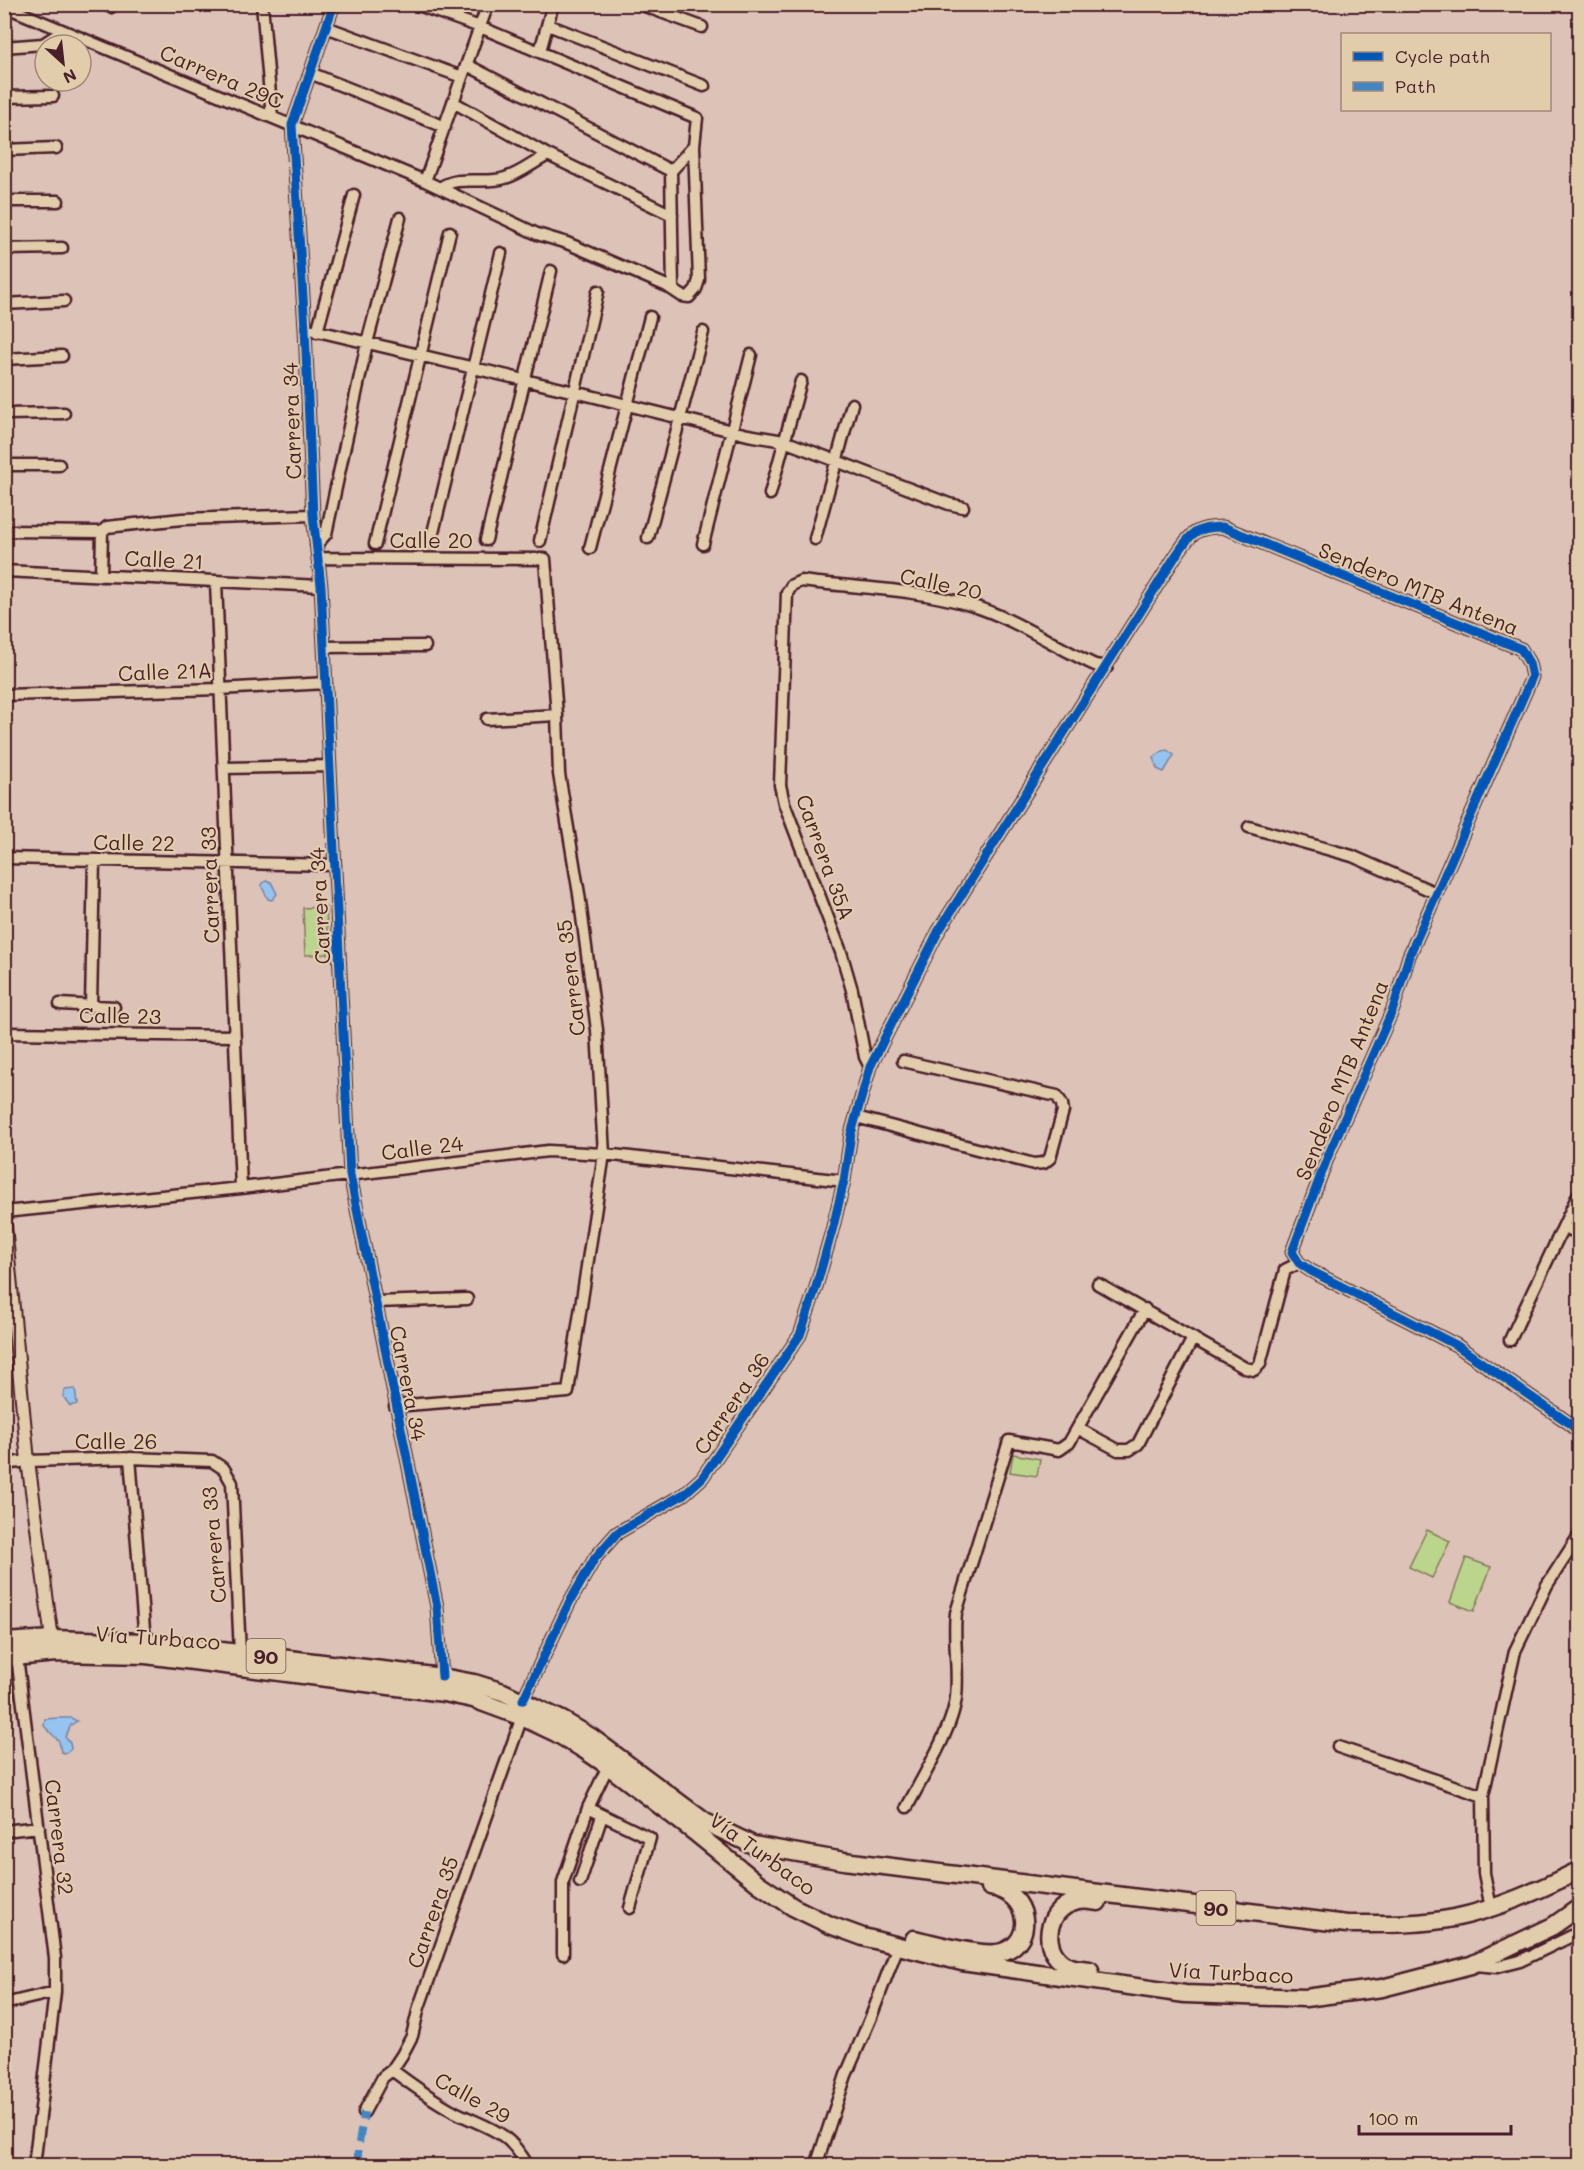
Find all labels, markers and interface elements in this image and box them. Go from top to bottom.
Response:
north arrow [33,33,93,93]
legend [1341,33,1551,111]
street label: Carrera 29C [156,38,288,114]
text: Cycle path [1395,44,1490,68]
text: N [60,65,80,89]
text: Path [1395,74,1435,98]
street label: Carrera 34 [275,361,307,480]
street label: Calle 20 [390,526,473,553]
street label: Sendero MTB Antena [1315,535,1523,641]
street label: Calle 21 [124,543,204,575]
street label: Calle 20 [898,561,984,605]
street label: Calle 21A [118,656,212,686]
street label: Carrera 35A [791,791,861,923]
street label: Carrera 33 [193,826,225,944]
street label: Calle 22 [93,828,175,856]
street label: Carrera 34 [302,846,336,965]
street label: Carrera 35 [549,918,591,1038]
street label: Sendero MTB Antena [1288,976,1394,1184]
street label: Calle 23 [79,1001,161,1029]
street label: Calle 24 [379,1129,465,1165]
street label: Carrera 34 [385,1323,434,1444]
street label: Carrera 36 [687,1347,775,1459]
street label: Calle 26 [75,1427,157,1454]
street label: Carrera 33 [194,1485,232,1605]
street label: Vía Turbaco [95,1619,221,1655]
road number: 90 [246,1639,286,1673]
street label: Carrera 32 [40,1778,80,1896]
street label: Vía Turbaco [705,1805,821,1901]
street label: Carrera 35 [400,1852,464,1972]
road number: 90 [1196,1891,1236,1925]
street label: Vía Turbaco [1168,1955,1294,1989]
street label: Calle 29 [430,2065,516,2129]
scale bar [1359,2098,1510,2136]
text: 100 m [1368,2106,1418,2130]

